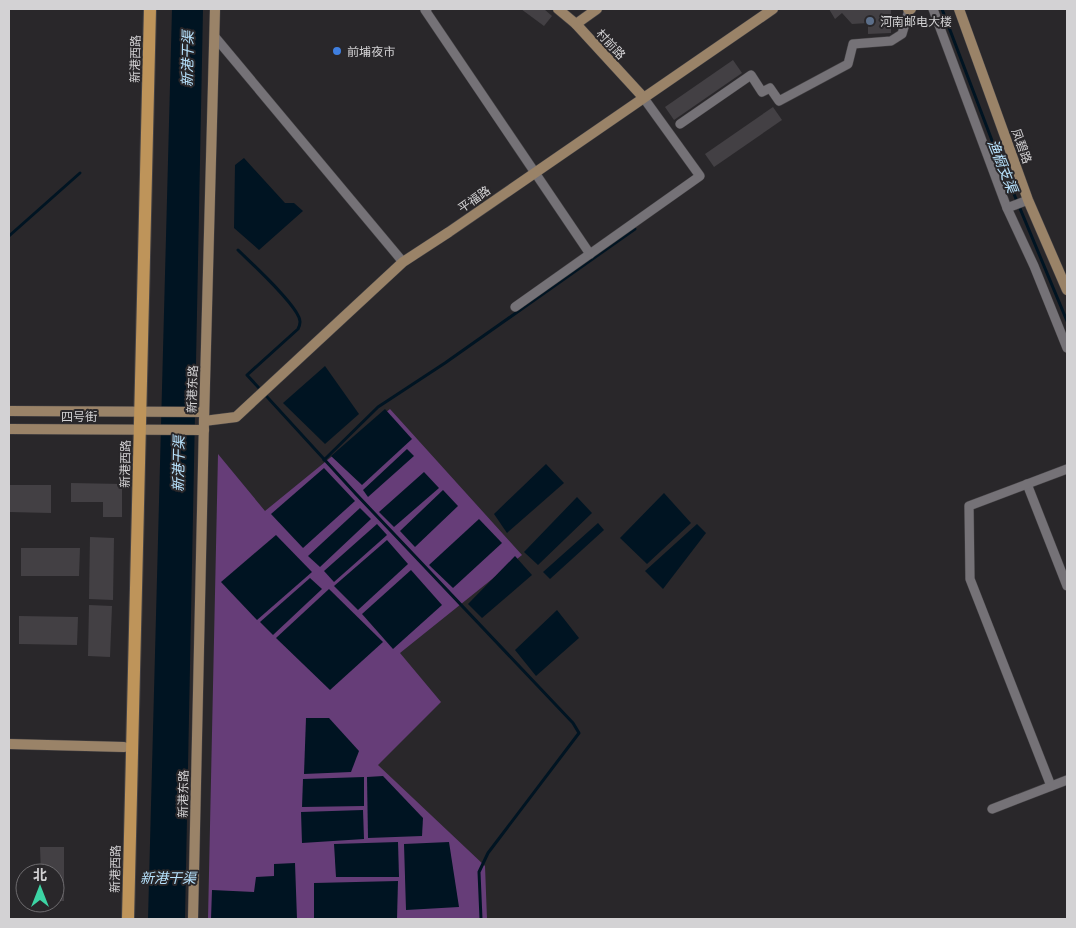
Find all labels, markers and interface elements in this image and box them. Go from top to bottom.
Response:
place label: 河南邮电大楼 [880,14,952,29]
marker: 河南邮电大楼 [864,15,876,27]
street label: 村前路 [593,26,629,62]
water label: 新港干渠 [178,29,196,87]
street label: 新港西路 [127,35,143,83]
place label: 前埔夜市 [347,44,395,59]
marker: 前埔夜市 [331,45,343,57]
street label: 凤碧路 [1009,127,1035,165]
water label: 渔橱支渠 [985,137,1022,197]
street label: 平福路 [455,183,493,215]
street label: 新港东路 [184,365,200,413]
street label: 四号街 [61,409,97,424]
water label: 新港干渠 [169,434,187,492]
street label: 新港西路 [117,440,133,488]
street label: 新港东路 [175,770,191,818]
street label: 新港西路 [107,845,123,893]
north arrow [15,863,65,913]
text: 北 [33,866,47,883]
water label: 新港干渠 [140,869,198,886]

